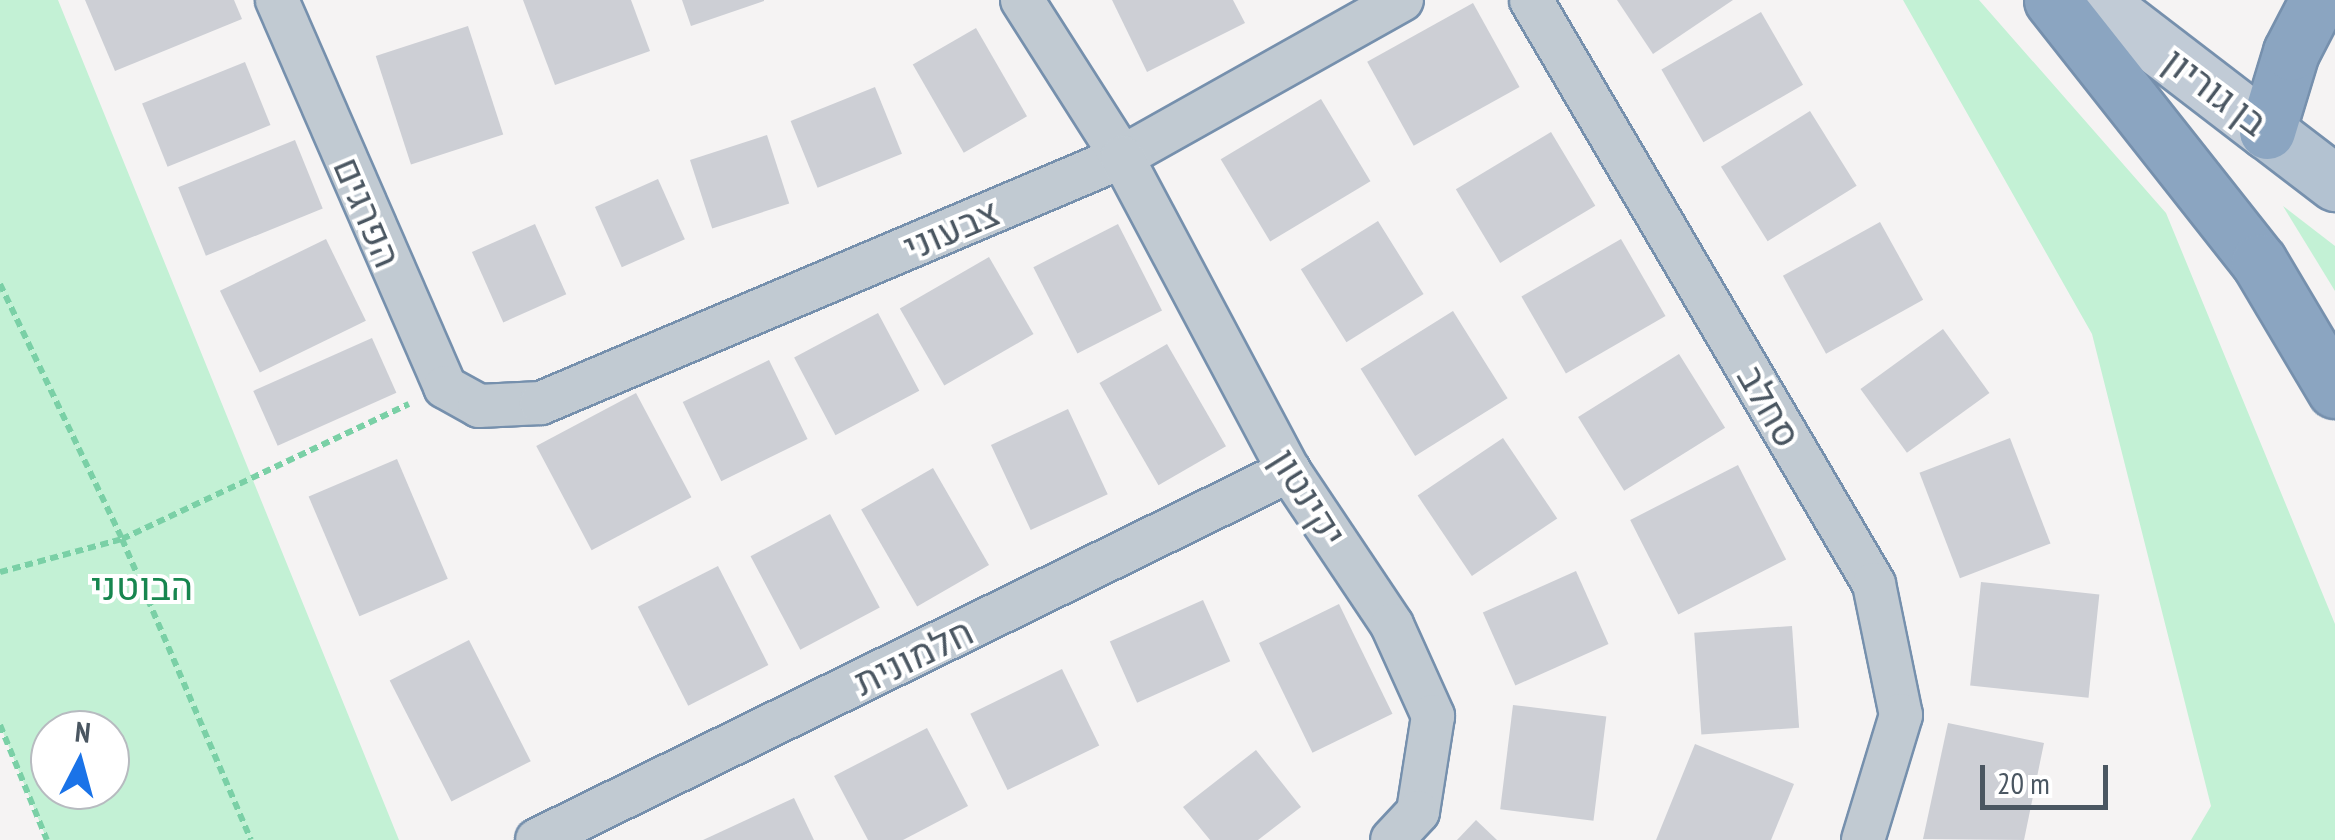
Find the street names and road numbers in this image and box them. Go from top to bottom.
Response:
street label: בן גוריון [2155,38,2277,144]
street label: הפרגים [325,150,411,274]
street label: צבעוני [896,189,1006,269]
street label: סחלב [1729,357,1811,455]
street label: יקינטון [1262,440,1356,554]
street label: חלמונית [846,608,980,704]

